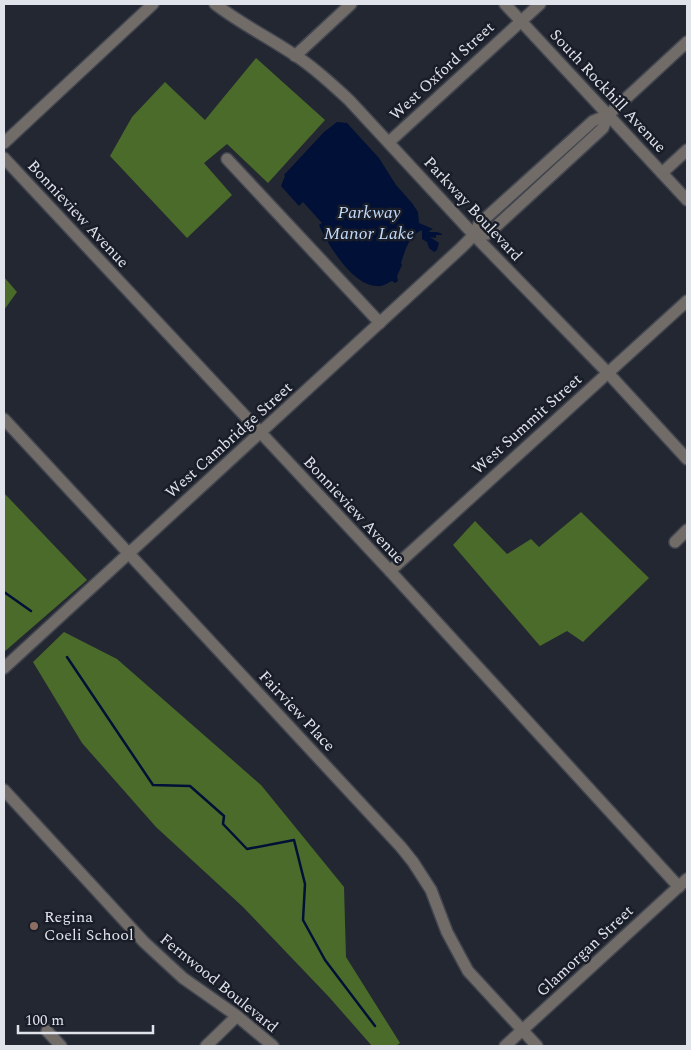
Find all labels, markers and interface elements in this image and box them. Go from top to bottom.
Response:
street label: West Oxford Street [384,16,500,126]
street label: South Rockhill Avenue [544,24,672,158]
street label: Parkway Boulevard [418,151,528,267]
street label: Bonnieview Avenue [22,155,134,273]
water label: Parkway Manor Lake [324,199,414,247]
street label: West Summit Street [467,368,588,480]
street label: West Cambridge Street [160,376,298,504]
street label: Bonnieview Avenue [298,451,410,569]
street label: Fairview Place [253,665,341,757]
street label: Glamorgan Street [531,899,639,1002]
place label: Regina Coeli School [44,905,134,947]
marker: Regina Coeli School [28,920,40,932]
street label: Fernwood Boulevard [154,928,284,1038]
scale bar [18,1002,152,1034]
text: 100 m [25,1009,64,1032]

